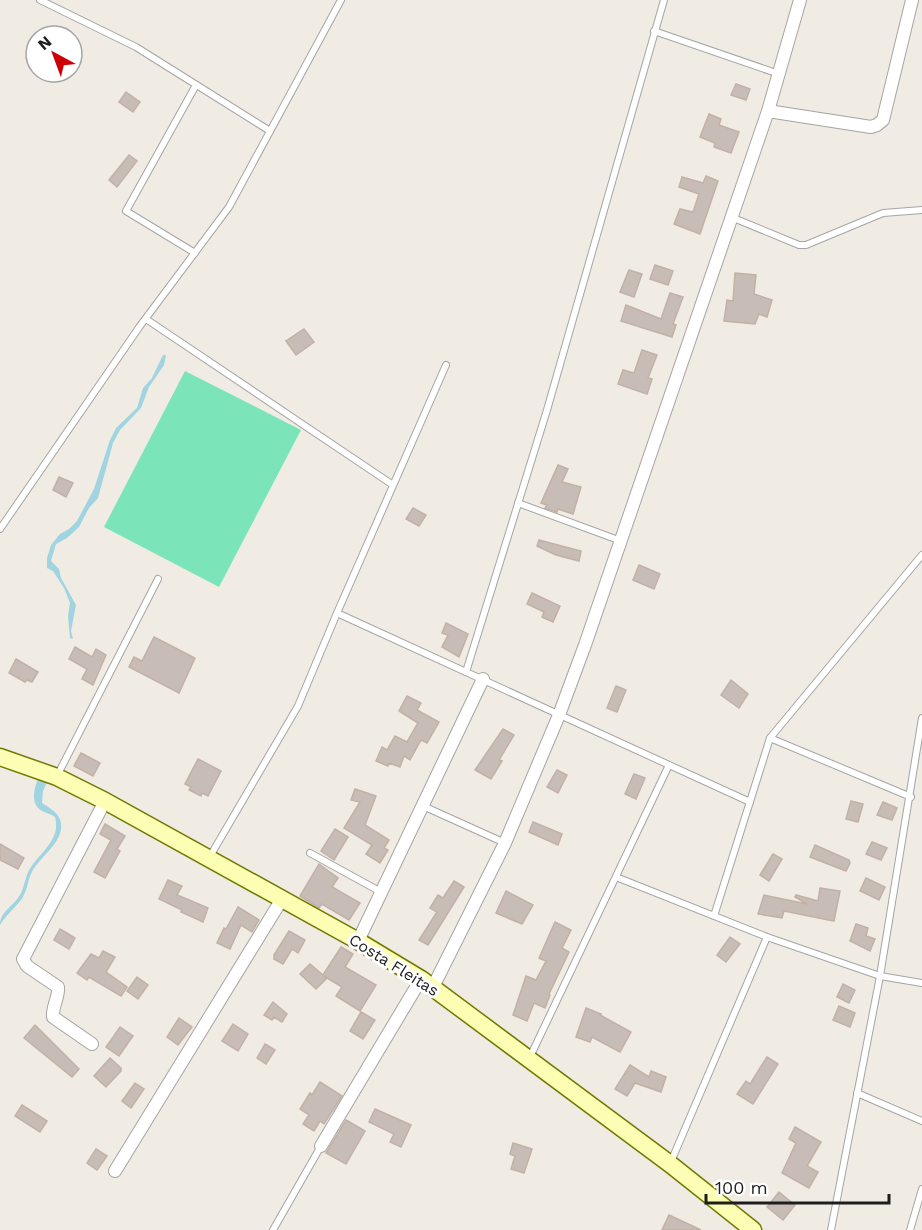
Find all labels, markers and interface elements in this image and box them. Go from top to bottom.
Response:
north arrow [24,24,84,84]
text: N [34,32,55,54]
street label: Costa Fleitas [346,930,442,1000]
scale bar [706,1167,889,1205]
text: 100 m [715,1177,768,1198]

